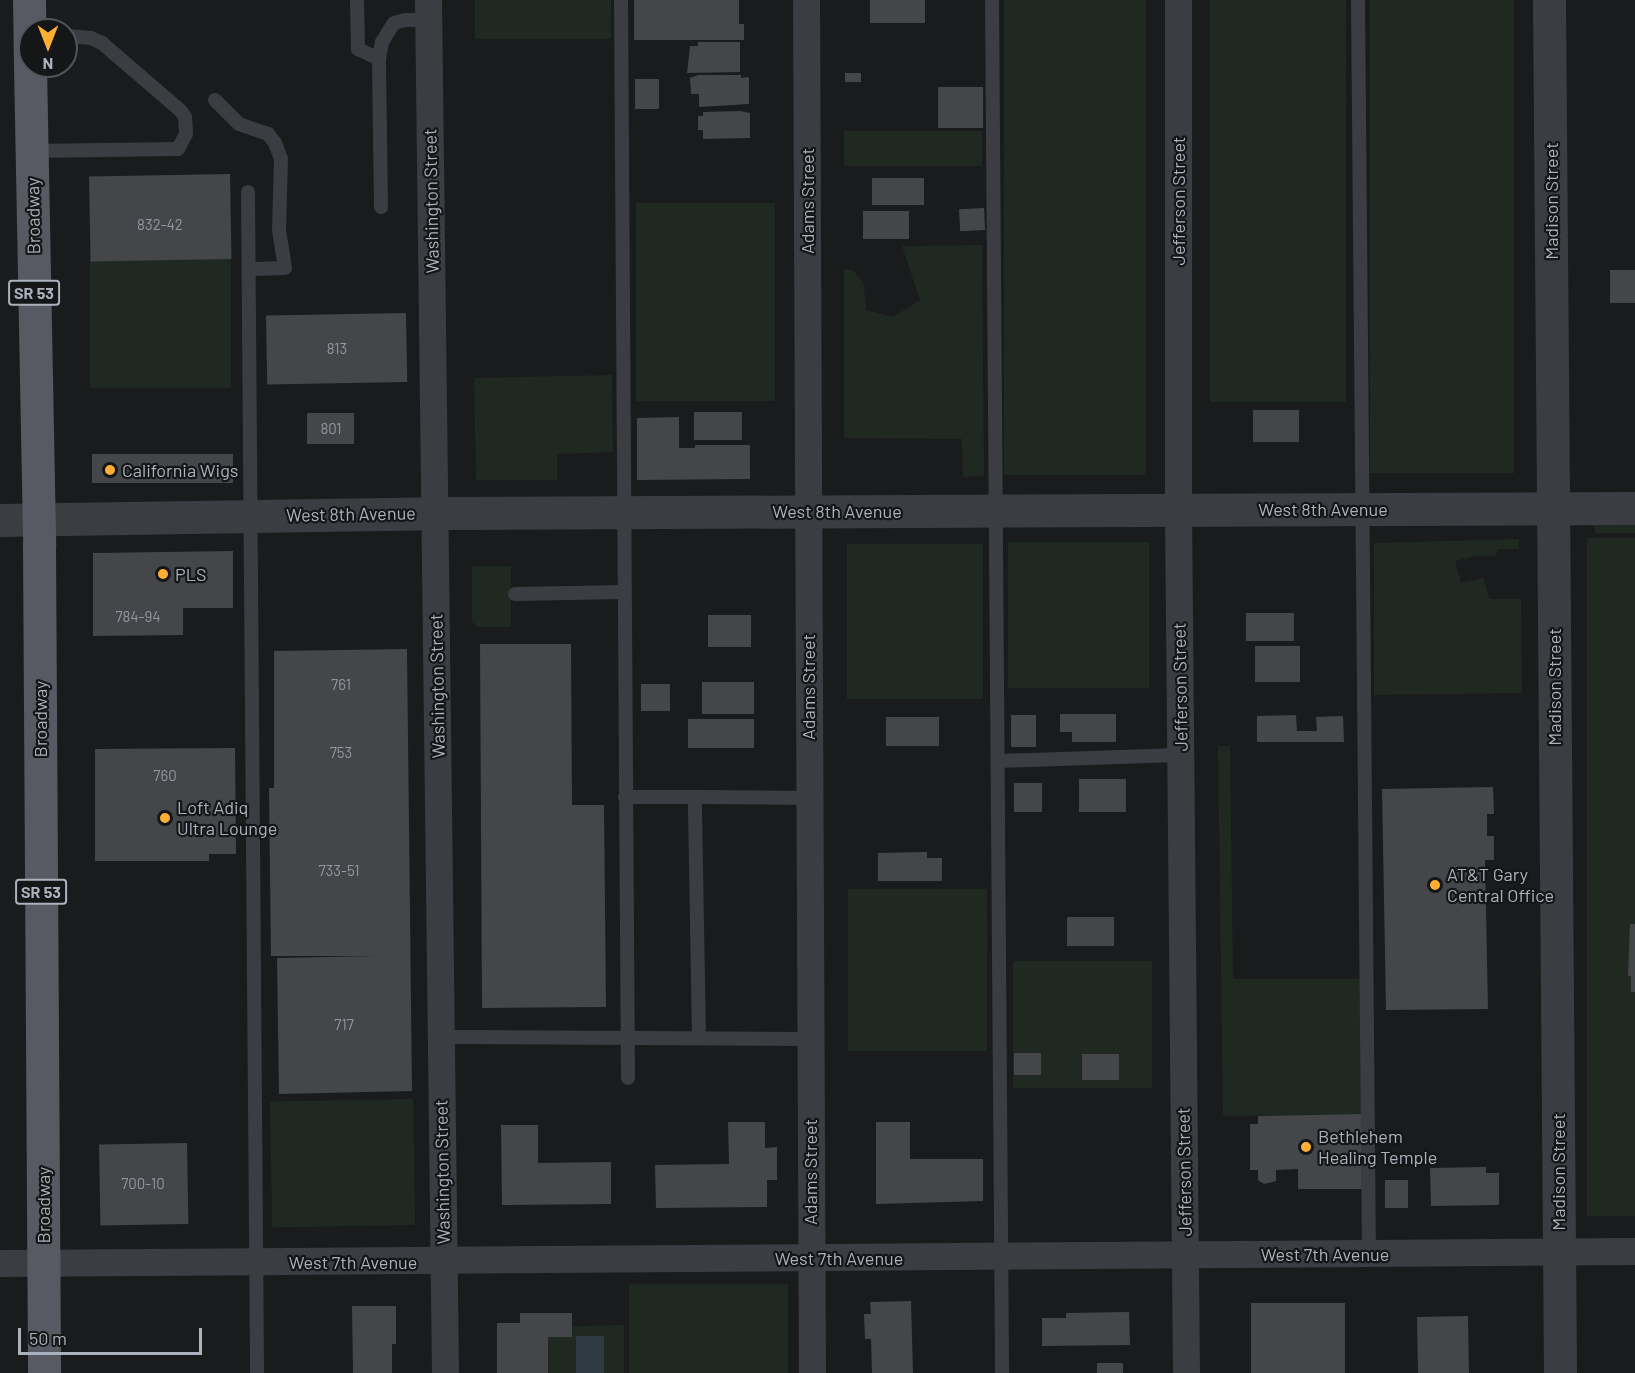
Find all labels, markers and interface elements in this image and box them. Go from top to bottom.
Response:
north arrow [18,18,78,78]
text: N [43,55,53,74]
street label: Washington Street [419,128,443,274]
street label: Jefferson Street [1167,137,1189,265]
street label: Madison Street [1540,142,1562,260]
street label: Adams Street [796,148,818,254]
street label: Broadway [22,177,44,255]
house number: 832-42 [137,216,183,234]
road number: SR 53 [7,280,61,306]
house number: 813 [327,340,347,358]
house number: 801 [320,420,342,438]
place label: California Wigs [122,459,238,481]
marker: California Wigs [103,463,117,477]
street label: West 8th Avenue [1258,498,1388,520]
street label: West 8th Avenue [772,500,902,522]
street label: West 8th Avenue [286,502,416,526]
place label: PLS [175,563,206,585]
marker: PLS [156,567,170,581]
house number: 784-94 [115,608,161,626]
street label: Washington Street [425,613,449,759]
street label: Jefferson Street [1168,622,1192,752]
street label: Madison Street [1543,628,1565,746]
street label: Adams Street [797,634,819,740]
house number: 761 [331,676,351,694]
street label: Broadway [29,681,51,757]
house number: 753 [330,744,352,762]
house number: 760 [153,767,177,785]
place label: Loft Adiq Ultra Lounge [177,797,277,840]
marker: Loft Adiq Ultra Lounge [158,811,172,825]
house number: 733-51 [319,862,359,880]
place label: AT&T Gary Central Office [1447,864,1554,906]
marker: AT&T Gary Central Office [1428,878,1442,892]
road number: SR 53 [14,879,68,905]
house number: 717 [334,1016,354,1034]
street label: Washington Street [430,1099,454,1245]
street label: Jefferson Street [1172,1107,1196,1237]
street label: Madison Street [1547,1113,1569,1231]
street label: Adams Street [799,1119,821,1225]
place label: Bethlehem Healing Temple [1318,1126,1437,1168]
marker: Bethlehem Healing Temple [1299,1140,1313,1154]
street label: Broadway [32,1167,54,1243]
house number: 700-10 [121,1175,165,1193]
street label: West 7th Avenue [1261,1243,1389,1265]
street label: West 7th Avenue [775,1247,903,1269]
street label: West 7th Avenue [289,1251,417,1273]
scale bar [21,1316,206,1354]
text: 50 m [29,1327,67,1349]

